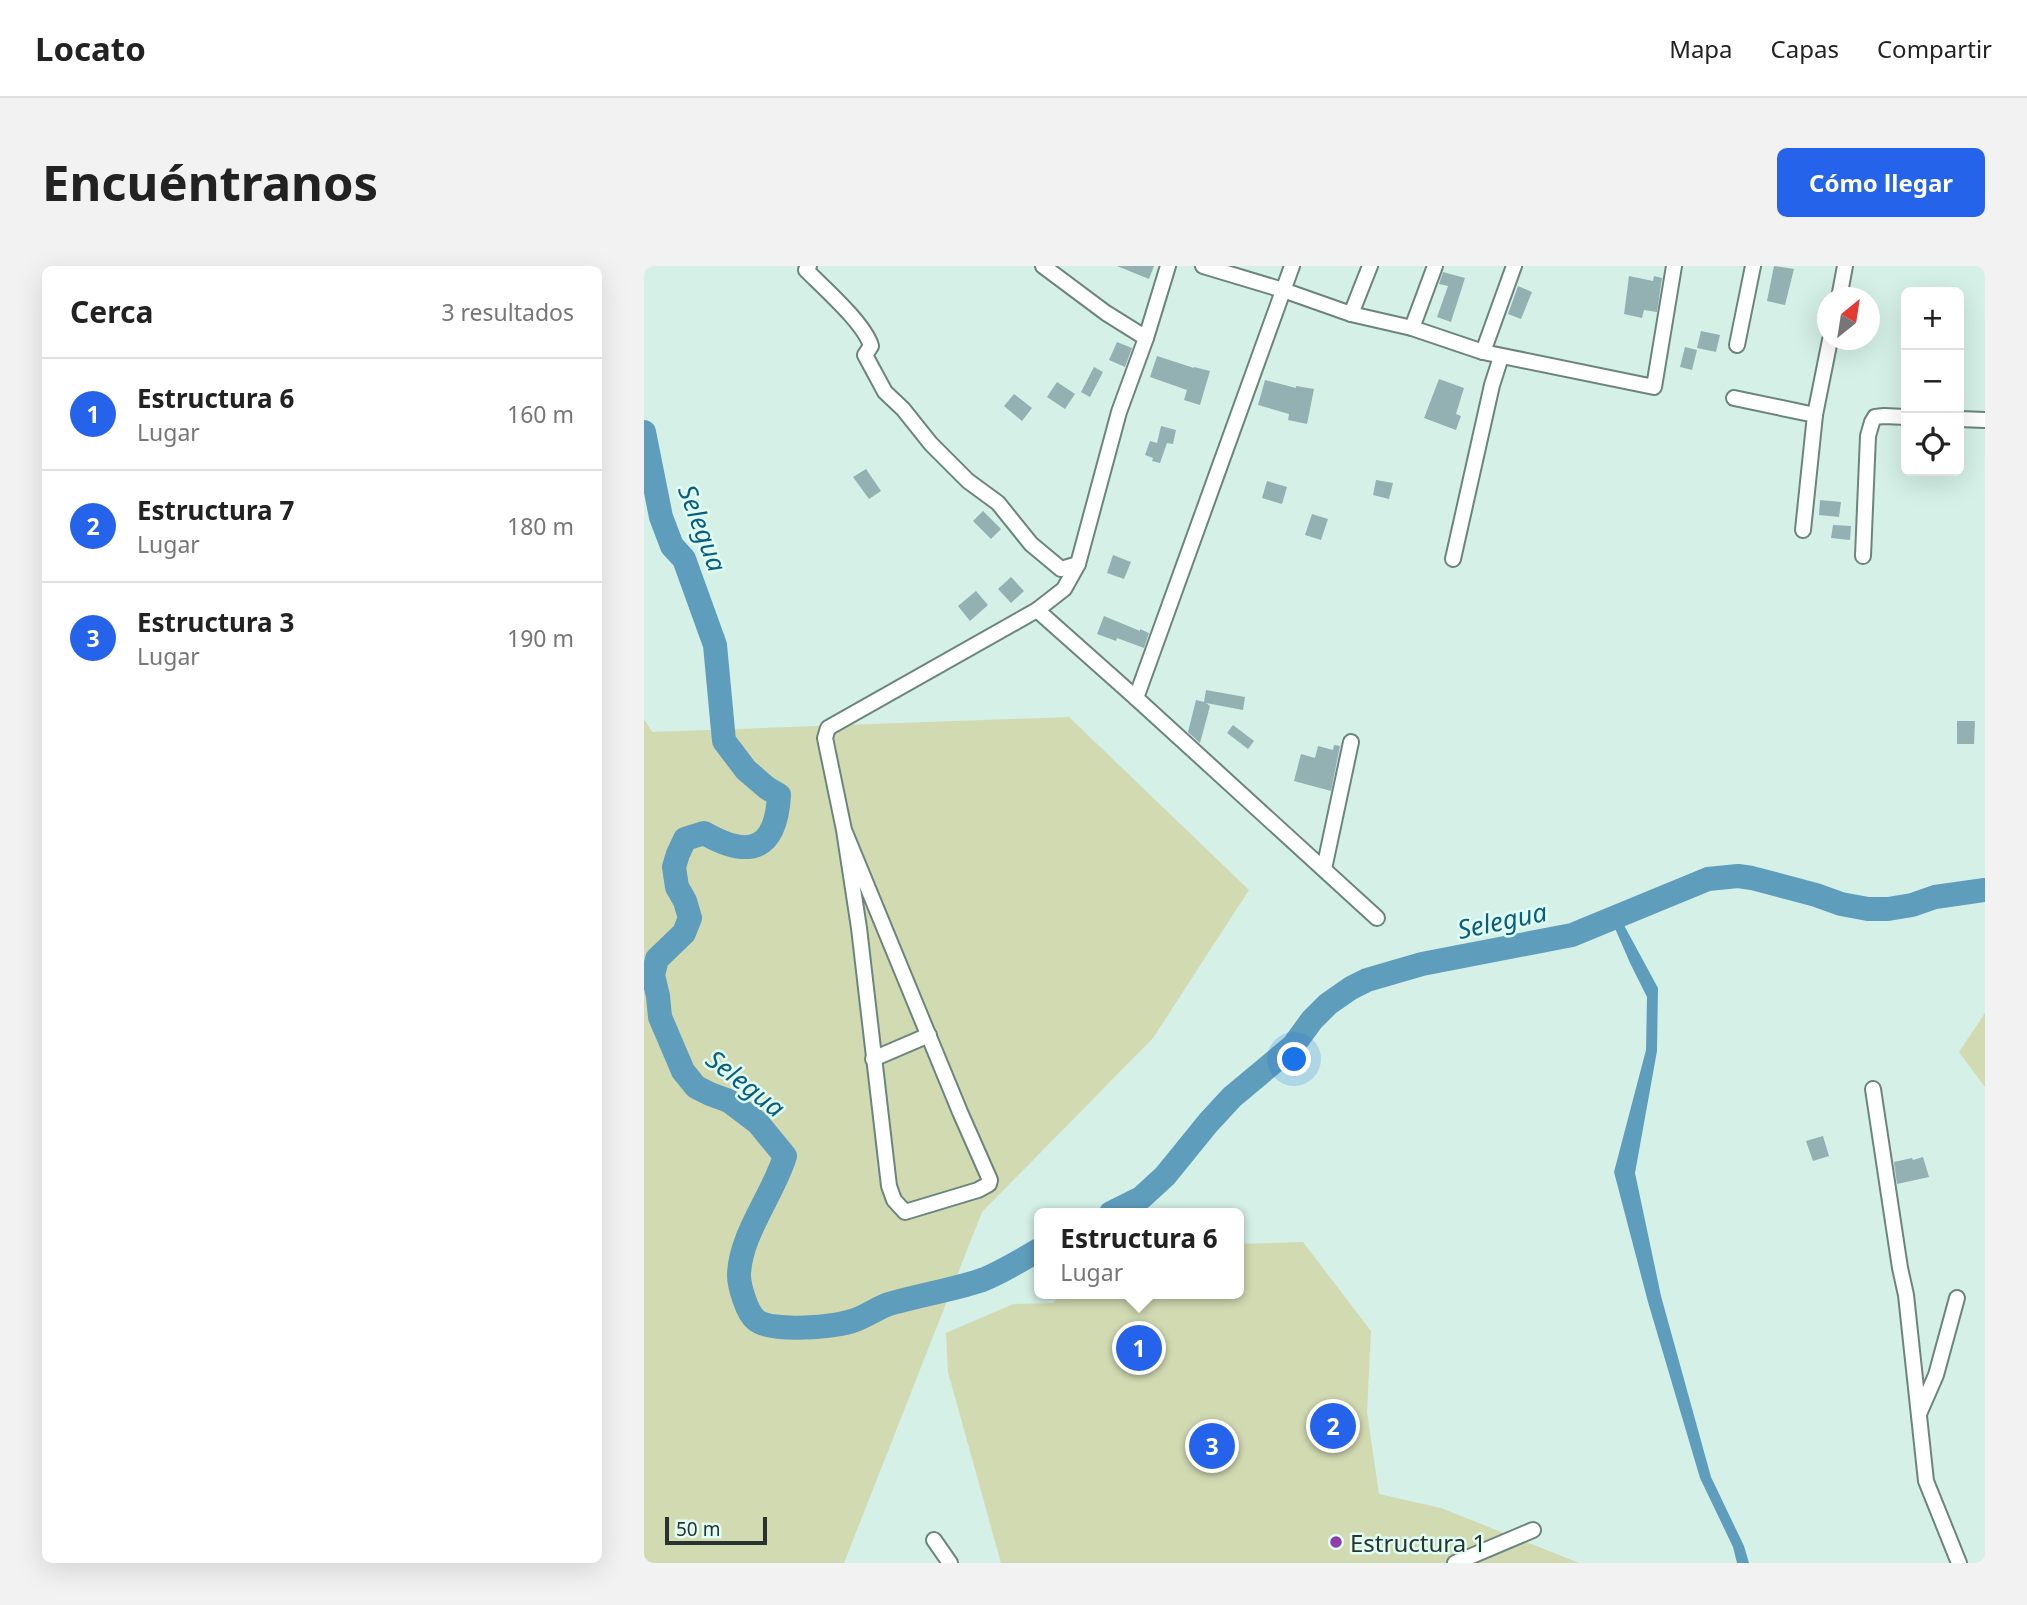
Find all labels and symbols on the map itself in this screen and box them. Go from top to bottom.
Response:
north arrow [1817,287,1880,350]
water label: Selegua [670,479,736,577]
water label: Selegua [1454,893,1550,947]
water label: Selegua [699,1041,793,1125]
your location [1277,1042,1311,1076]
pin: 1 [1116,1322,1162,1374]
pin: 2 [1310,1400,1356,1452]
pin: 3 [1189,1420,1235,1472]
scale bar [665,1514,766,1546]
place label: Estructura 1 [1350,1526,1486,1559]
marker: Estructura 1 [1328,1534,1344,1550]

